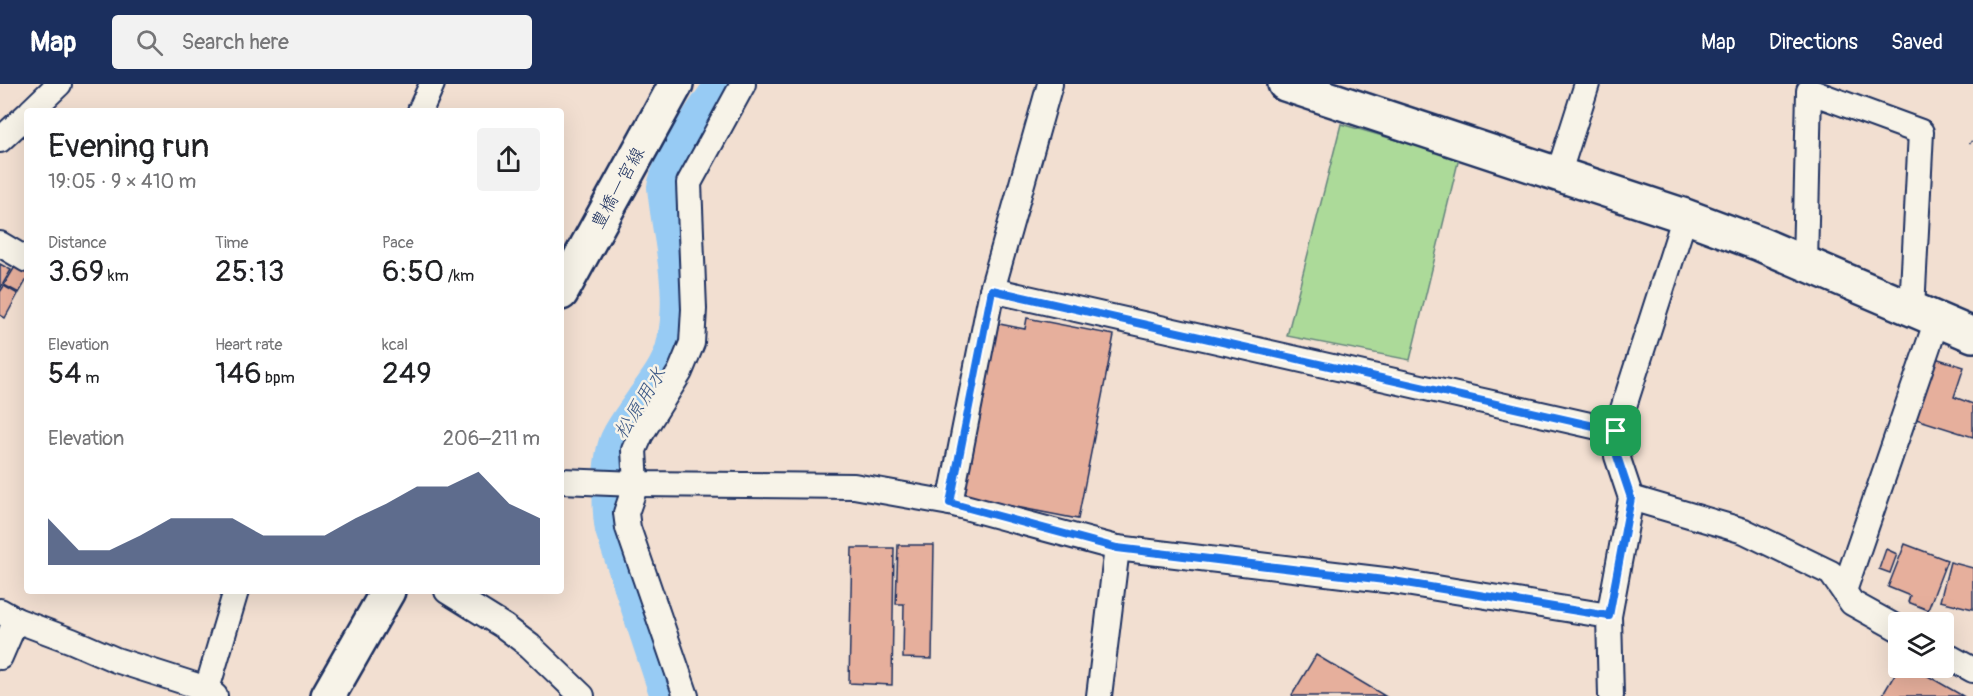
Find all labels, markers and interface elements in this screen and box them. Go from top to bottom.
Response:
search box [112,15,532,69]
text: Map [30,25,76,60]
icon: search [133,26,166,59]
text: Search here [181,28,289,56]
text: Map [1701,29,1736,56]
text: Directions [1769,29,1858,56]
text: Saved [1891,29,1943,56]
text: Evening run [48,126,209,167]
button: share [477,128,540,191]
street label: 豊橋一宮線 [586,143,650,233]
text: 19:05 · 9 × 410 m [48,169,196,194]
text: Distance [48,233,107,253]
text: Time [215,233,248,253]
text: Pace [382,233,414,253]
text: 3.69 [48,253,104,290]
text: 25:13 [215,253,285,290]
text: 6:50 [382,253,444,290]
text: km [104,266,129,286]
text: /km [444,266,474,286]
text: Elevation [48,335,109,355]
text: Heart rate [215,335,282,355]
text: kcal [382,335,408,355]
text: 54 [48,355,82,392]
text: 146 [215,355,262,392]
text: 249 [382,355,432,392]
water label: 松原用水 [608,362,672,444]
text: m [82,368,99,388]
text: bpm [262,368,295,388]
pin [1590,405,1641,456]
icon: arrive [1599,414,1632,447]
text: Elevation [48,426,124,451]
text: 206–211 m [443,426,540,451]
map controls [1888,612,1954,678]
button: layers [1888,612,1954,678]

